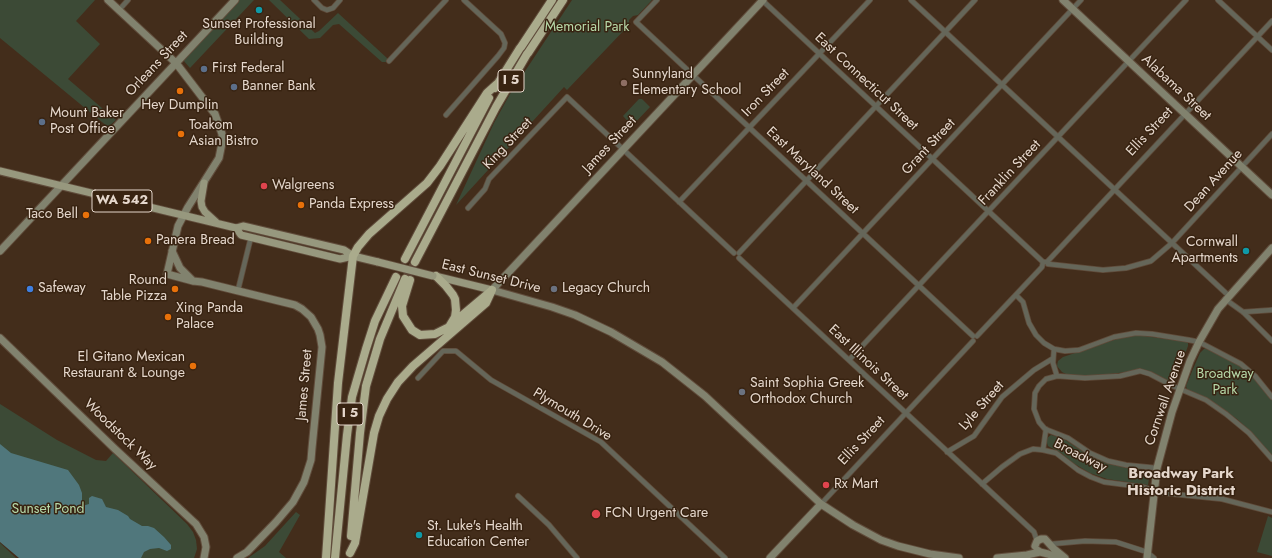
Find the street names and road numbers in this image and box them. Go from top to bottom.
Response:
street label: Orleans Street [122,28,192,100]
street label: East Connecticut Street [811,30,921,134]
street label: Alabama Street [1138,51,1214,125]
street label: Iron Street [739,65,793,121]
road number: I 5 [498,70,524,92]
street label: Ellis Street [1123,104,1177,160]
street label: James Street [579,113,641,177]
street label: King Street [480,115,536,173]
street label: Grant Street [899,115,959,179]
street label: East Maryland Street [762,124,862,218]
street label: Franklin Street [975,137,1045,209]
street label: Dean Avenue [1181,146,1247,216]
road number: WA 542 [92,190,152,212]
street label: East Sunset Drive [440,257,542,297]
street label: East Illinois Street [825,322,911,404]
street label: Cornwall Avenue [1142,348,1190,448]
street label: James Street [294,349,316,421]
street label: Lyle Street [956,378,1008,434]
street label: Plymouth Drive [530,385,614,445]
street label: Woodstock Way [80,396,160,474]
road number: I 5 [337,403,363,425]
street label: Ellis Street [835,413,889,469]
street label: Broadway [1051,436,1109,476]

